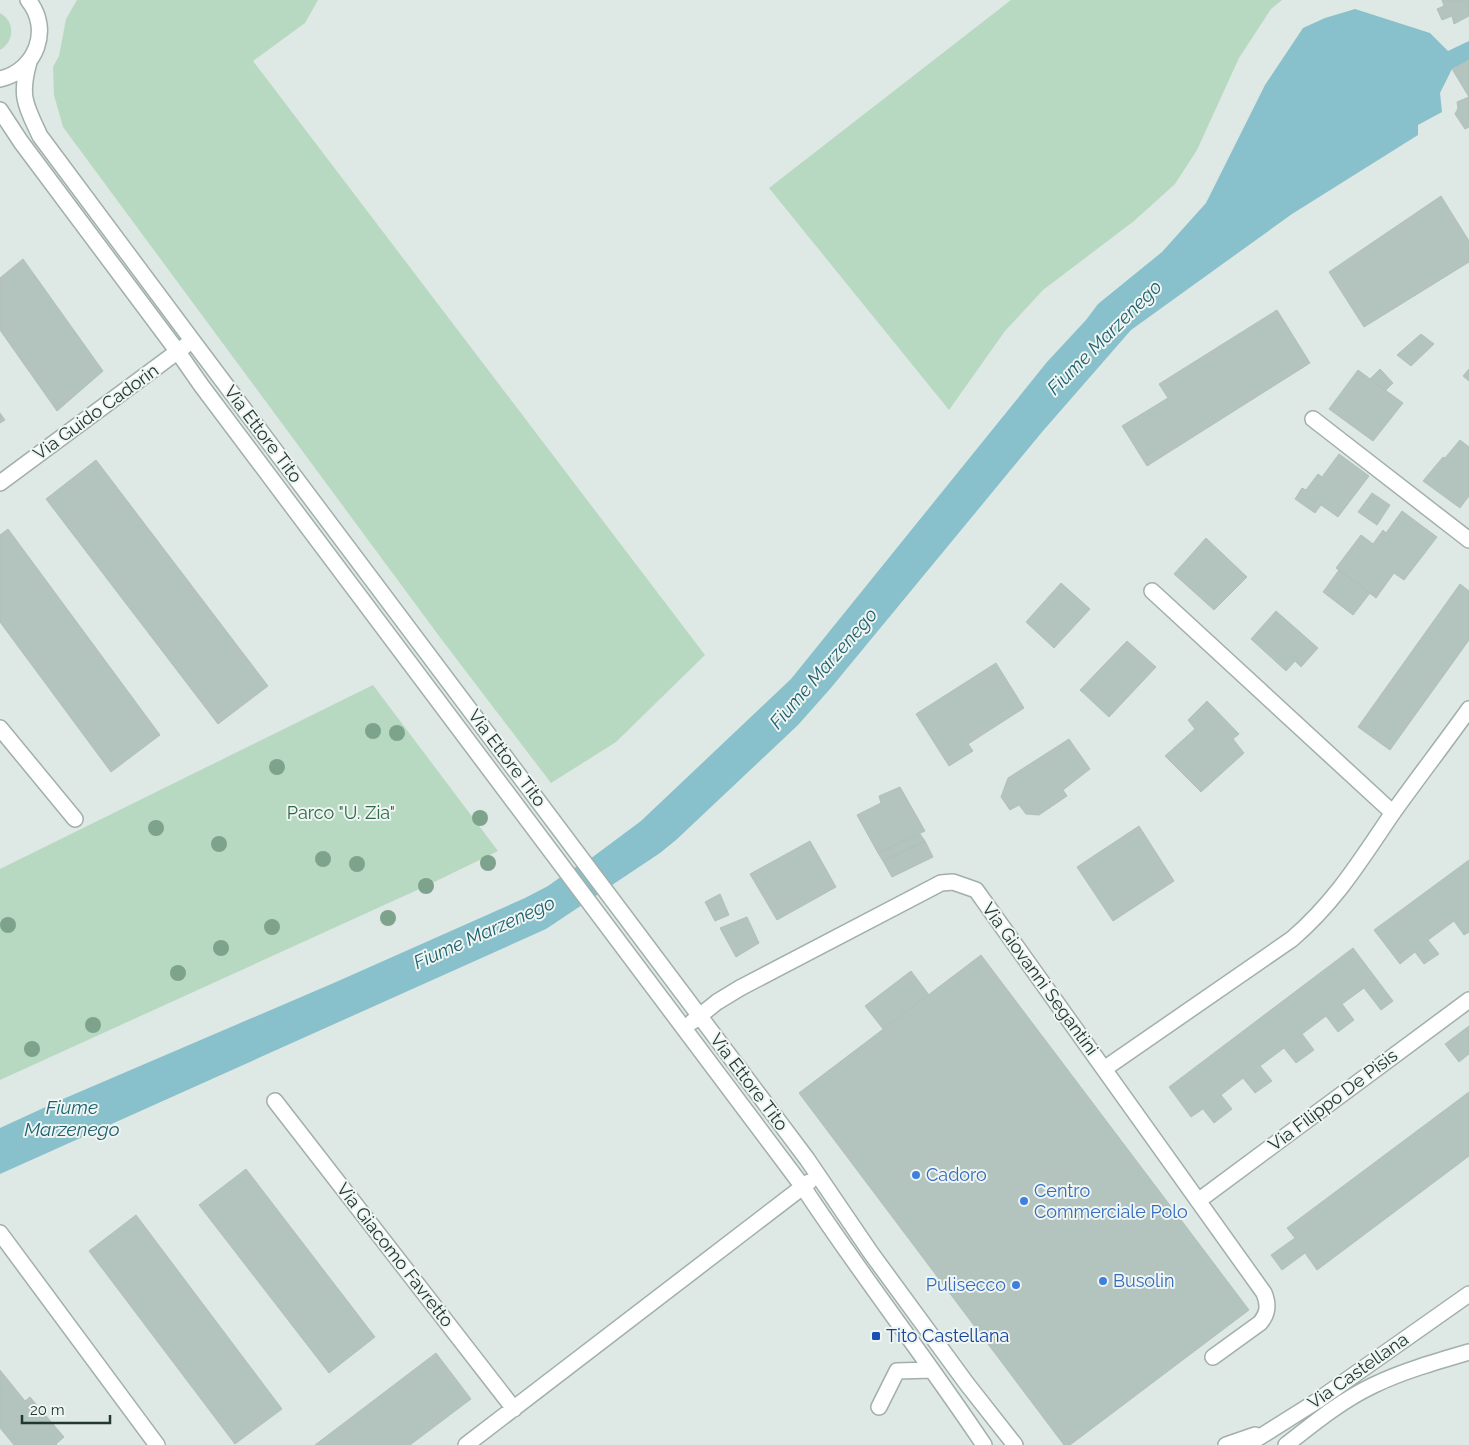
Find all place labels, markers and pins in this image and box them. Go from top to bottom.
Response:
place label: Cadoro [926,1164,987,1185]
marker: Cadoro [910,1169,922,1181]
place label: Centro Commerciale Polo [1034,1180,1188,1222]
marker: Centro Commerciale Polo [1018,1195,1030,1207]
place label: Busolin [1113,1270,1174,1291]
place label: Pulisecco [926,1274,1006,1295]
marker: Busolin [1097,1275,1109,1287]
marker: Pulisecco [1010,1279,1022,1291]
place label: Tito Castellana [886,1325,1009,1346]
marker: Tito Castellana [870,1330,882,1342]

